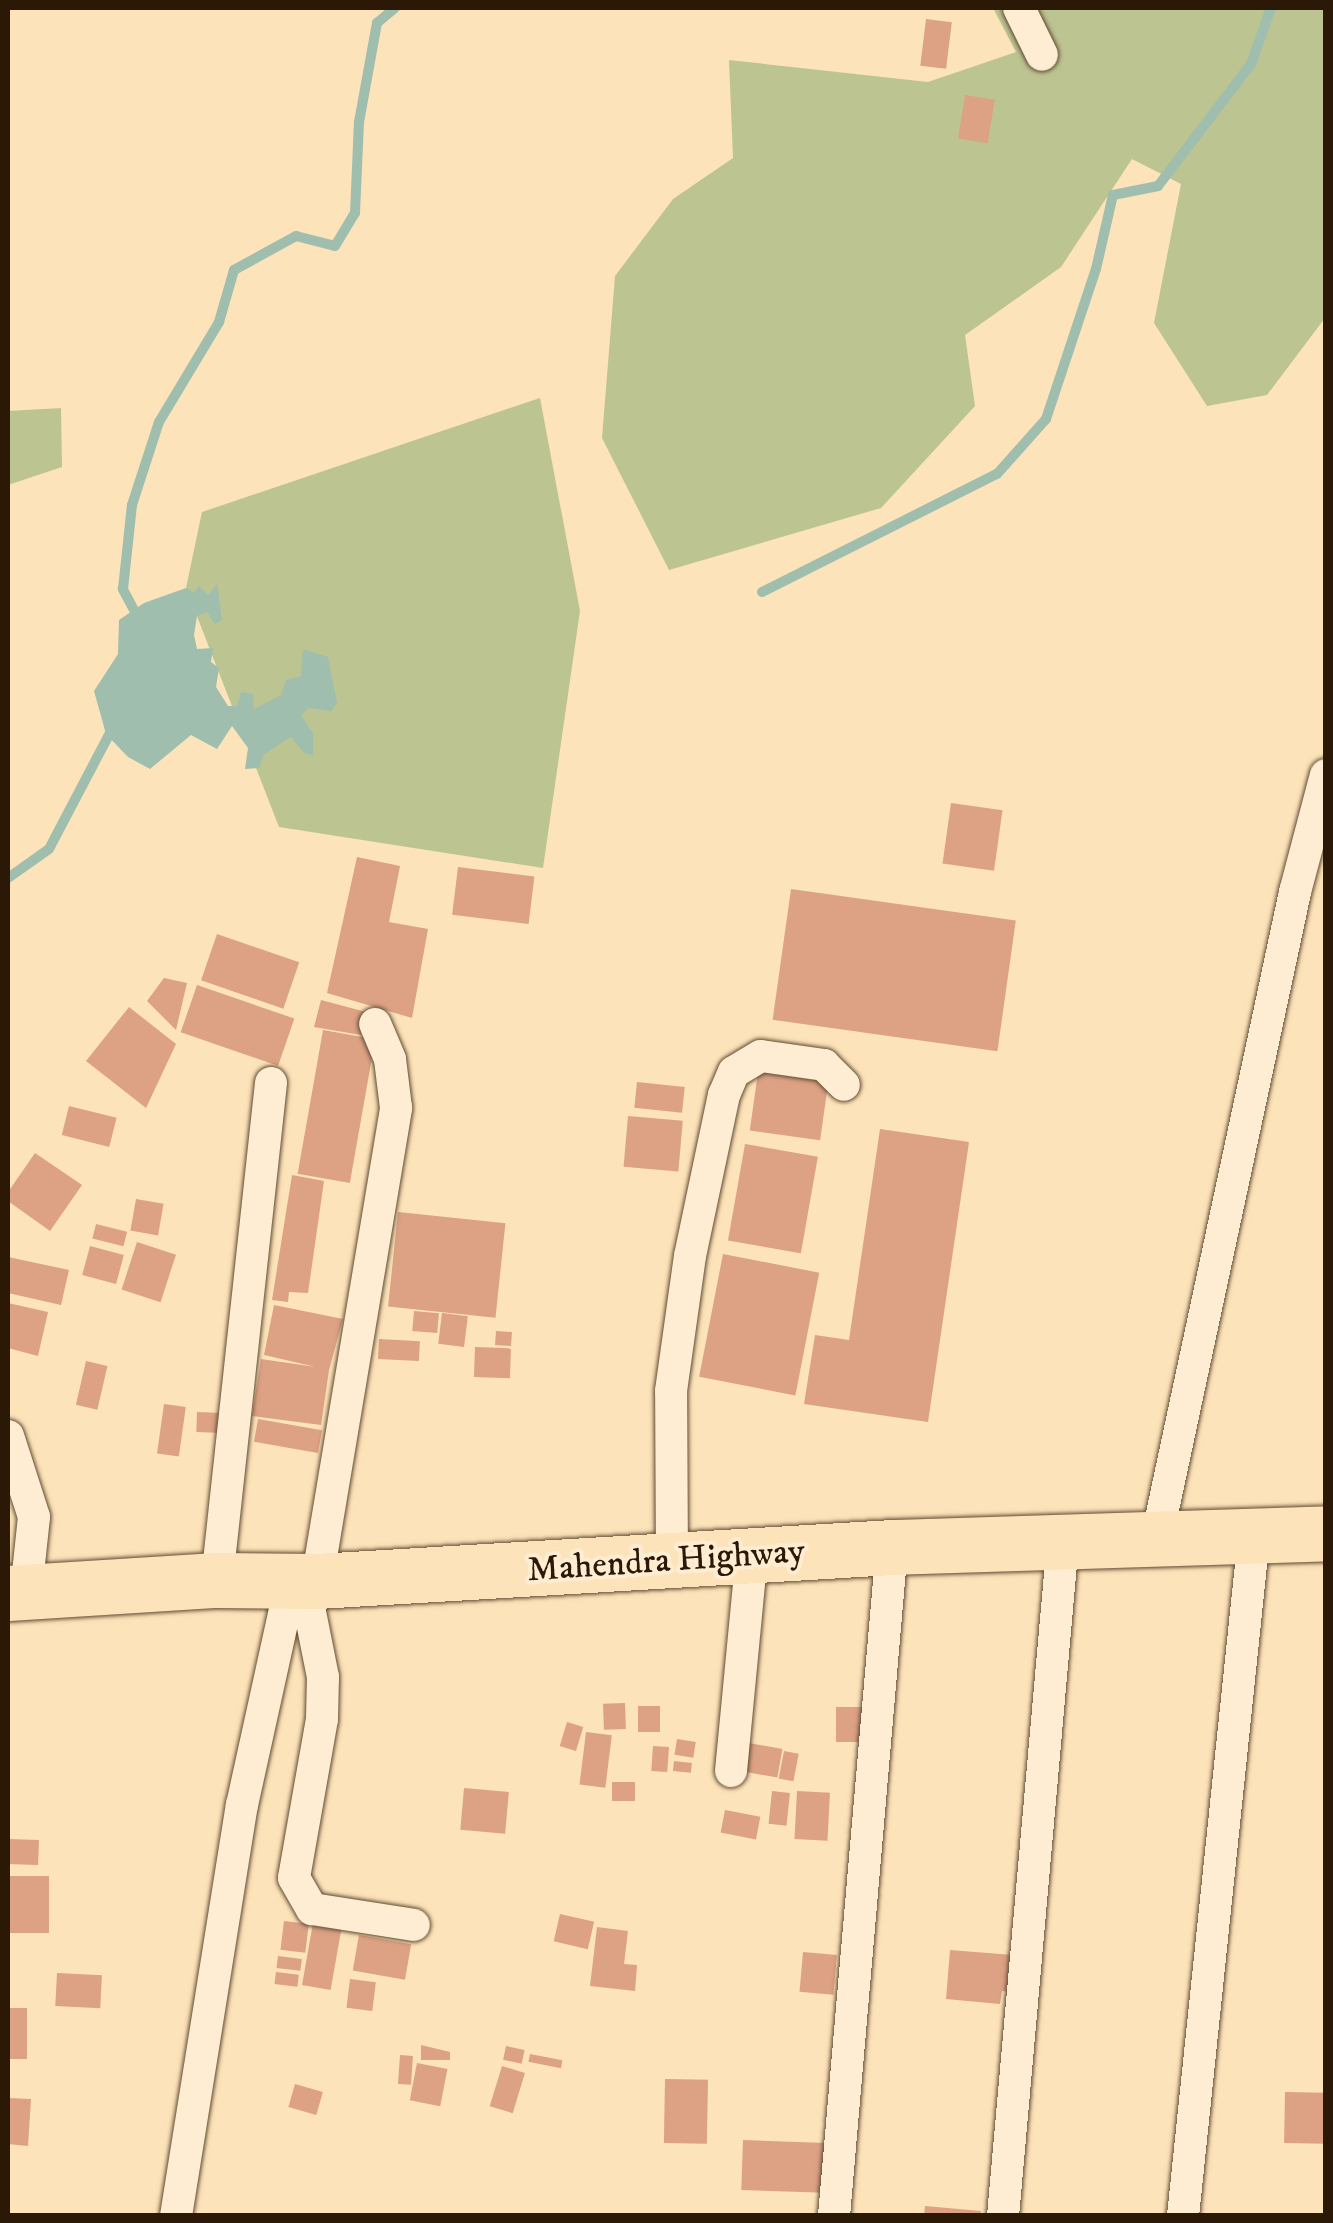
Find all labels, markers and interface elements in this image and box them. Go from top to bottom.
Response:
street label: Mahendra Highway [526,1530,806,1592]

